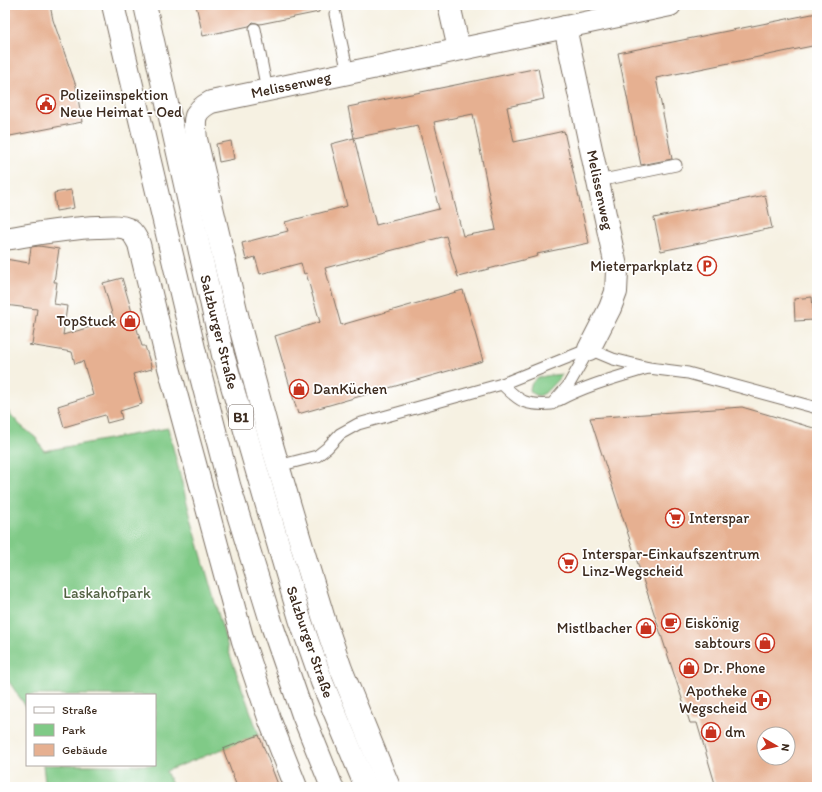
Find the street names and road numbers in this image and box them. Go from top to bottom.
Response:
street label: Melissenweg [249,68,333,102]
street label: Melissenweg [583,148,617,232]
street label: Salzburger Straße [196,273,242,391]
road number: B1 [229,405,253,429]
street label: Salzburger Straße [282,584,338,700]

